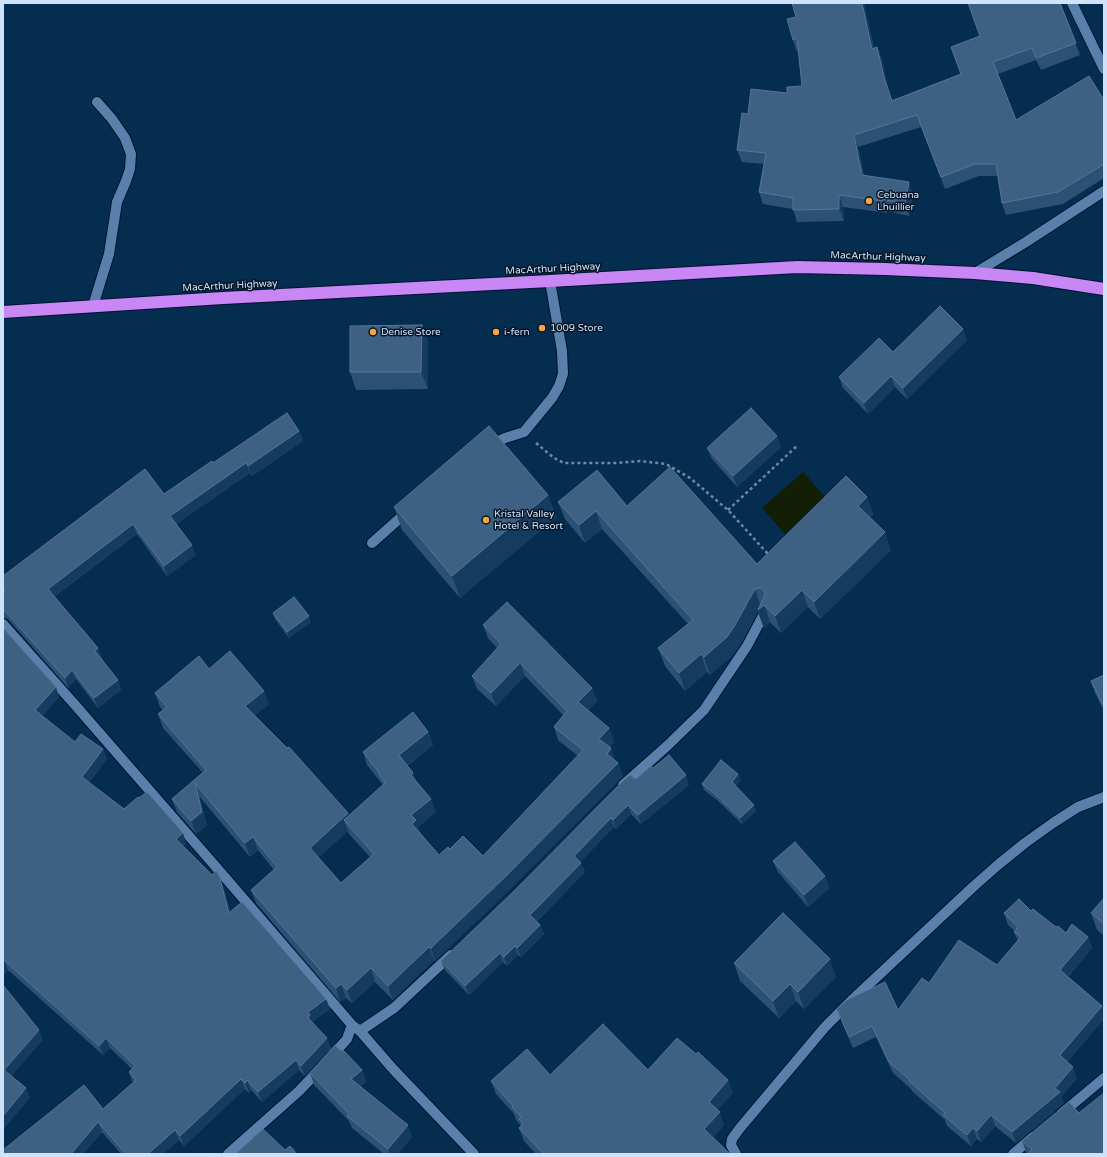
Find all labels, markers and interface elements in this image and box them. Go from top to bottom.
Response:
place label: Cebuana Lhuillier [877,189,919,212]
marker: Cebuana Lhuillier [864,196,874,206]
street label: MacArthur Highway [830,249,926,265]
street label: MacArthur Highway [505,261,601,277]
street label: MacArthur Highway [182,278,278,294]
place label: 1009 Store [550,322,603,334]
marker: 1009 Store [537,323,547,333]
place label: Denise Store [381,326,441,338]
place label: i-fern [504,326,530,338]
marker: Denise Store [368,327,378,337]
marker: i-fern [491,327,501,337]
place label: Kristal Valley Hotel & Resort [494,508,563,532]
marker: Kristal Valley Hotel & Resort [481,515,491,525]

